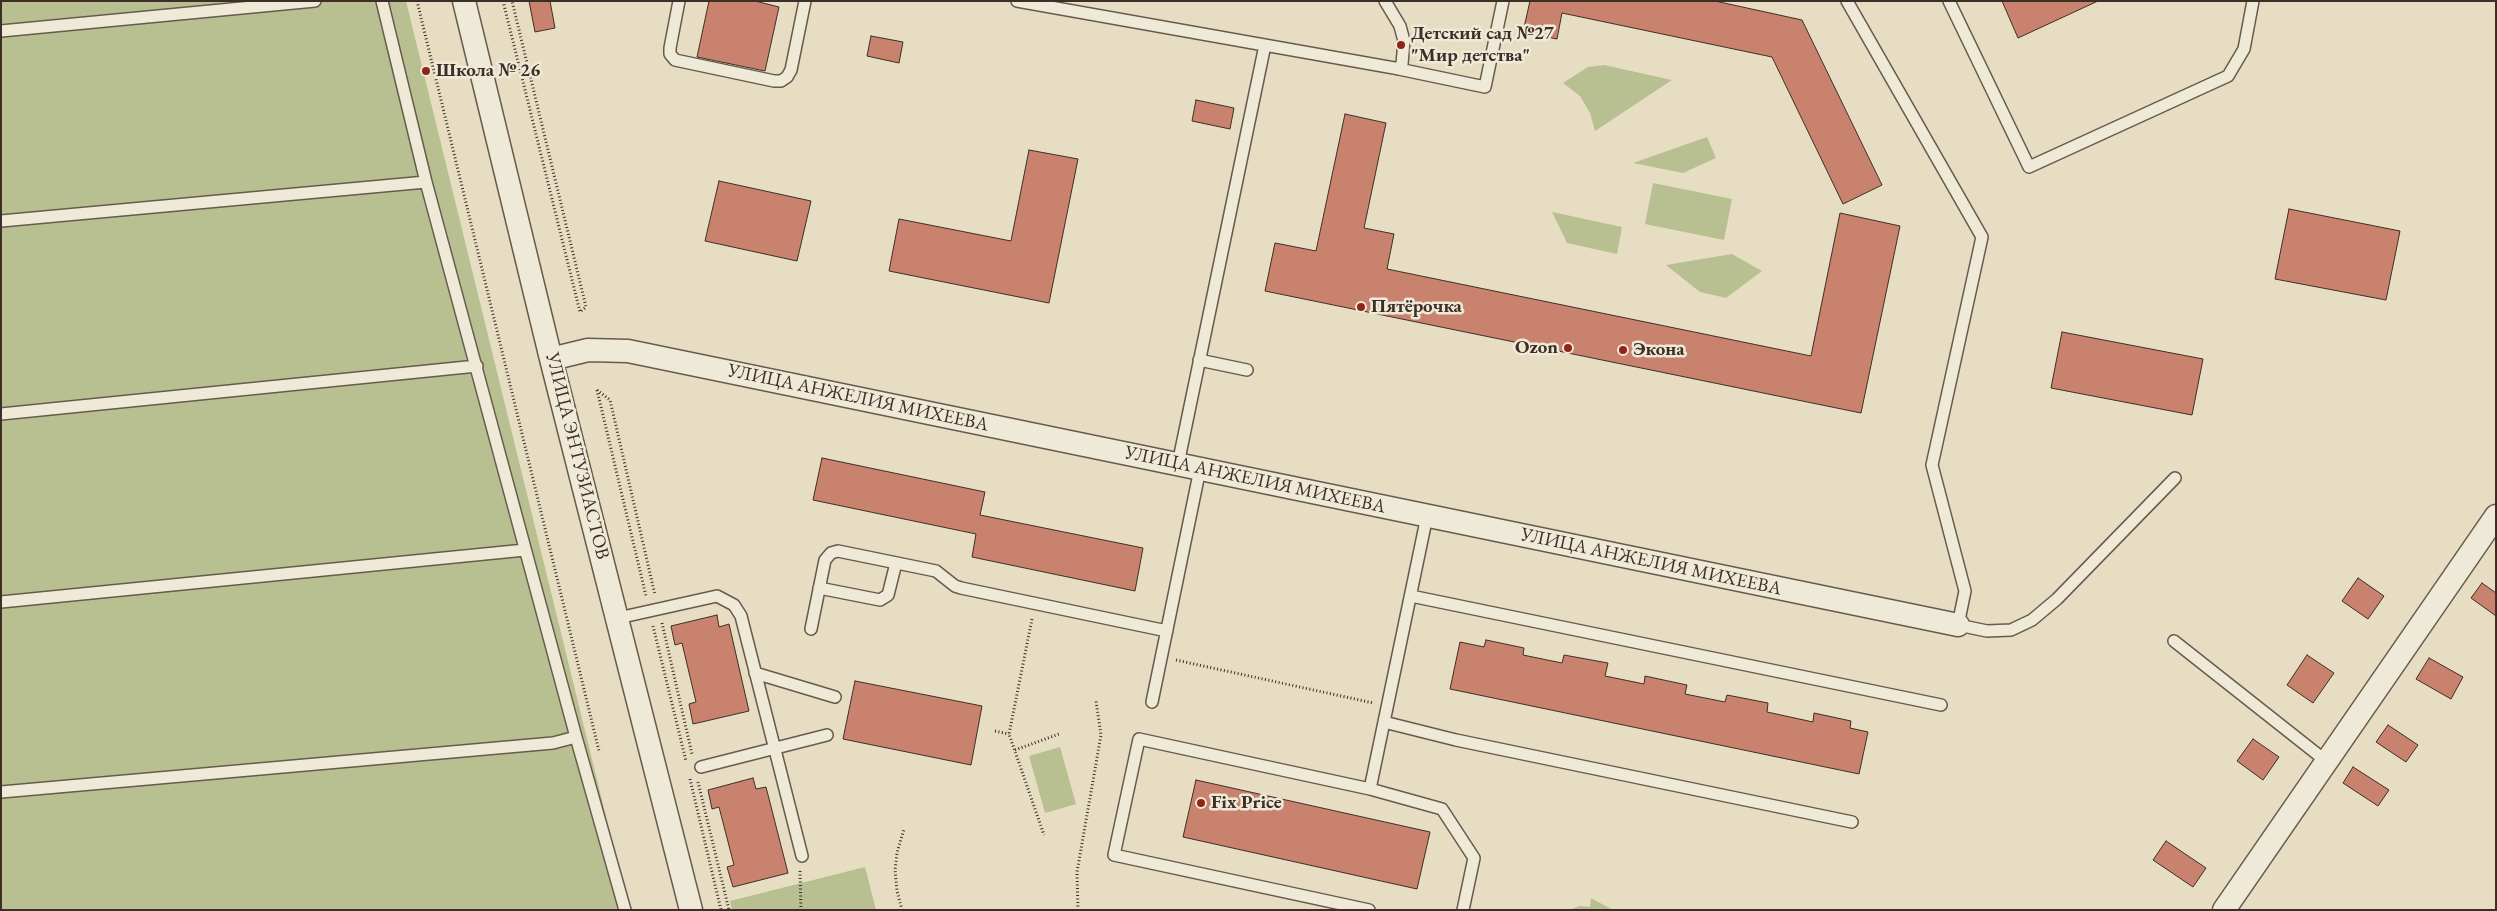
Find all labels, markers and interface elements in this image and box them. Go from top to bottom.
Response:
place label: Детский сад №27 "Мир детства" [1411,23,1554,67]
marker: Детский сад №27 "Мир детства" [1395,39,1407,51]
place label: Школа № 26 [436,60,540,82]
marker: Школа № 26 [420,65,432,77]
place label: Пятёрочка [1371,296,1462,318]
marker: Пятёрочка [1355,301,1367,313]
place label: Ozon [1515,337,1558,359]
place label: Экона [1633,339,1685,361]
marker: Ozon [1562,342,1574,354]
marker: Экона [1617,344,1629,356]
street label: УЛИЦА ЭНТУЗИАСТОВ [540,350,614,562]
street label: УЛИЦА АНЖЕЛИЯ МИХЕЕВА [726,359,990,437]
street label: УЛИЦА АНЖЕЛИЯ МИХЕЕВА [1123,441,1387,519]
street label: УЛИЦА АНЖЕЛИЯ МИХЕЕВА [1519,523,1783,601]
place label: Fix Price [1211,792,1282,814]
marker: Fix Price [1195,797,1207,809]

